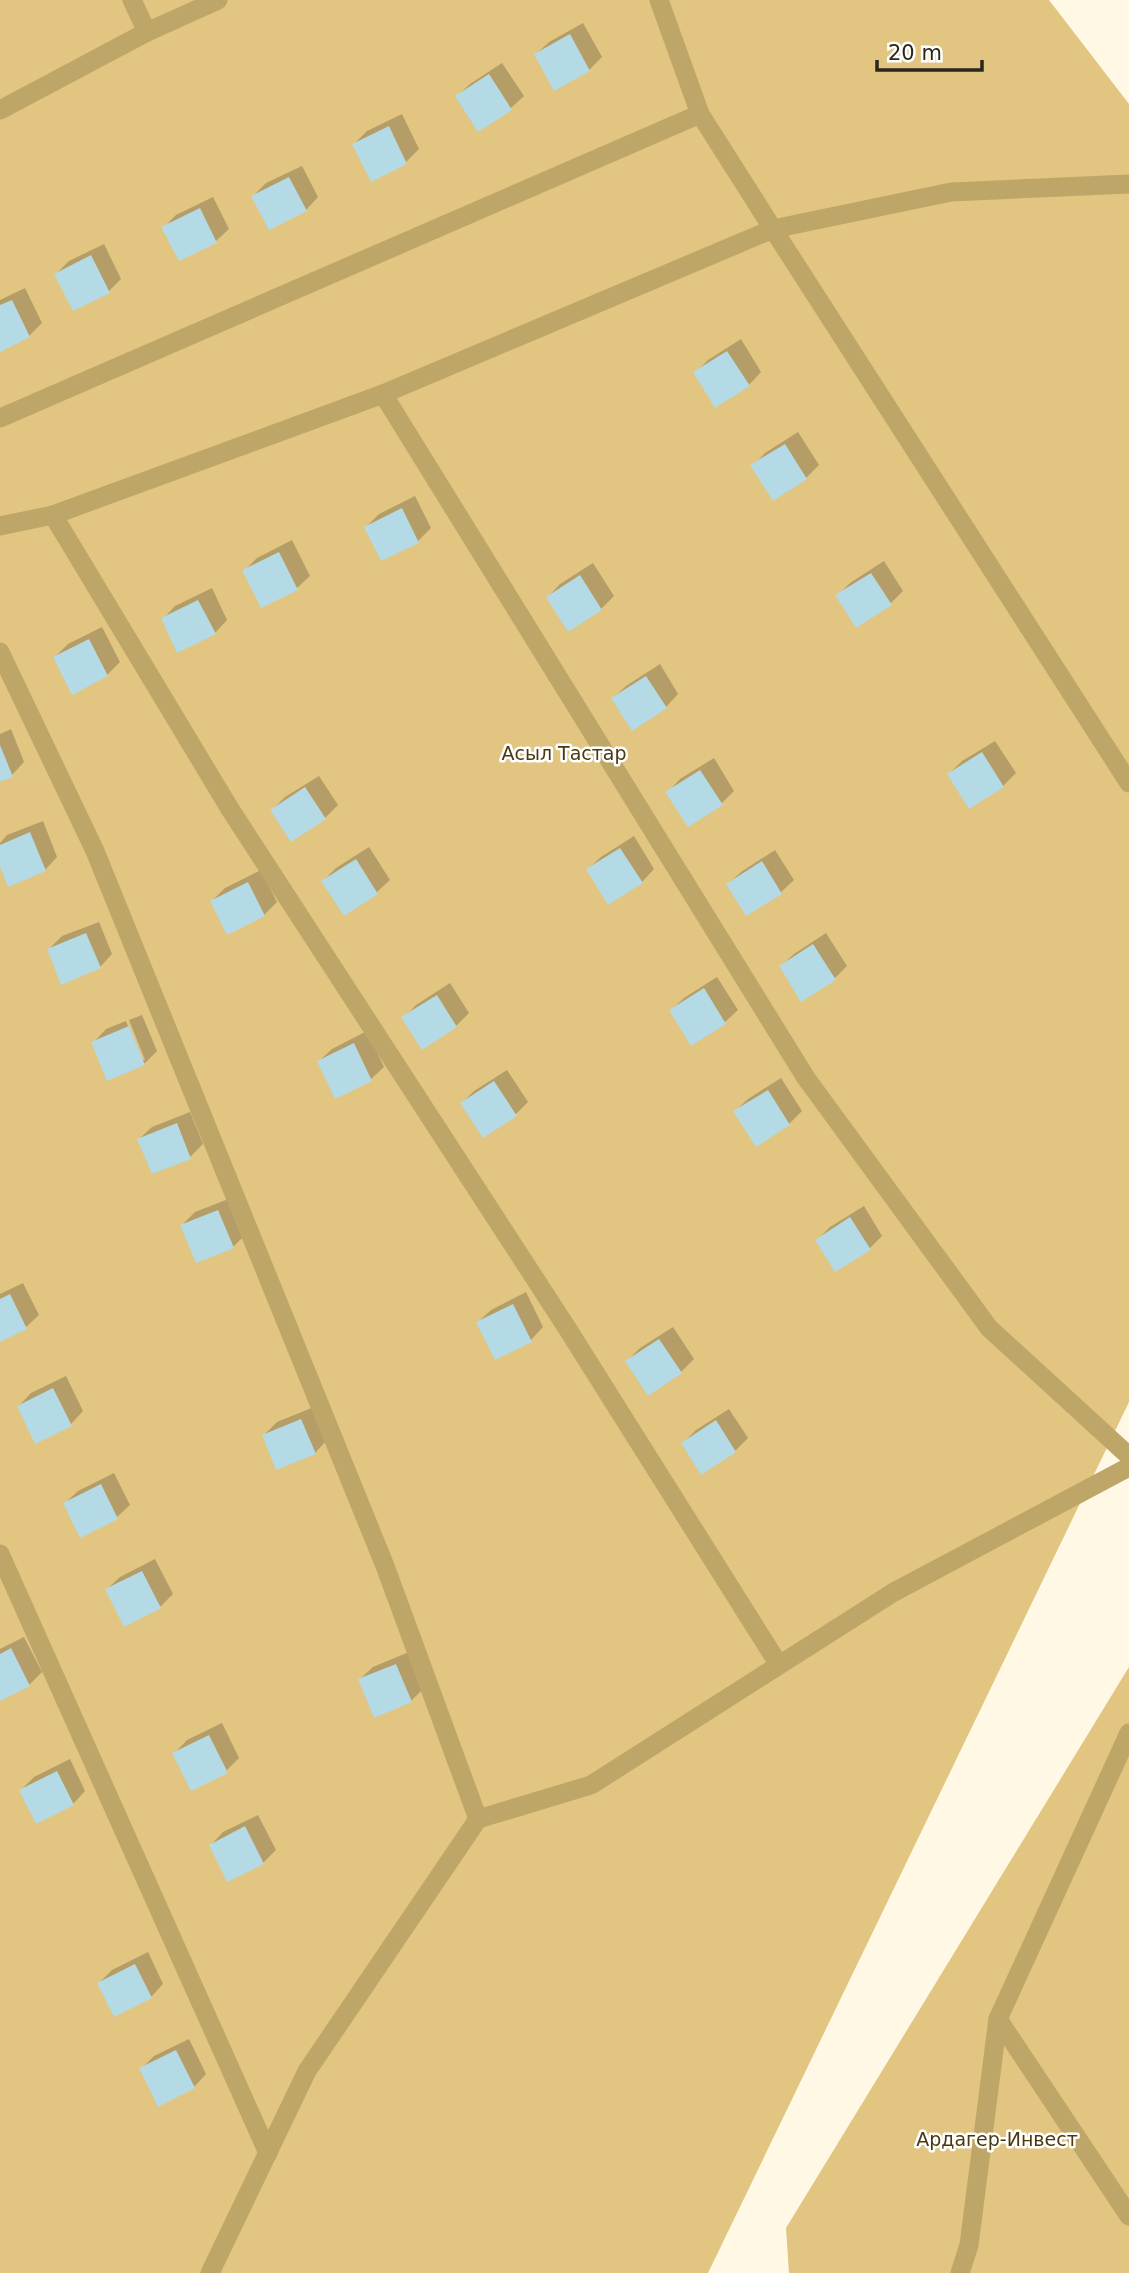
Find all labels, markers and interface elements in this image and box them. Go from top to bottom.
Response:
scale bar [877,28,982,72]
text: 20 m [888,41,942,65]
park label: Асыл Тастар [501,742,627,764]
park label: Ардагер-Инвест [916,2128,1078,2150]

